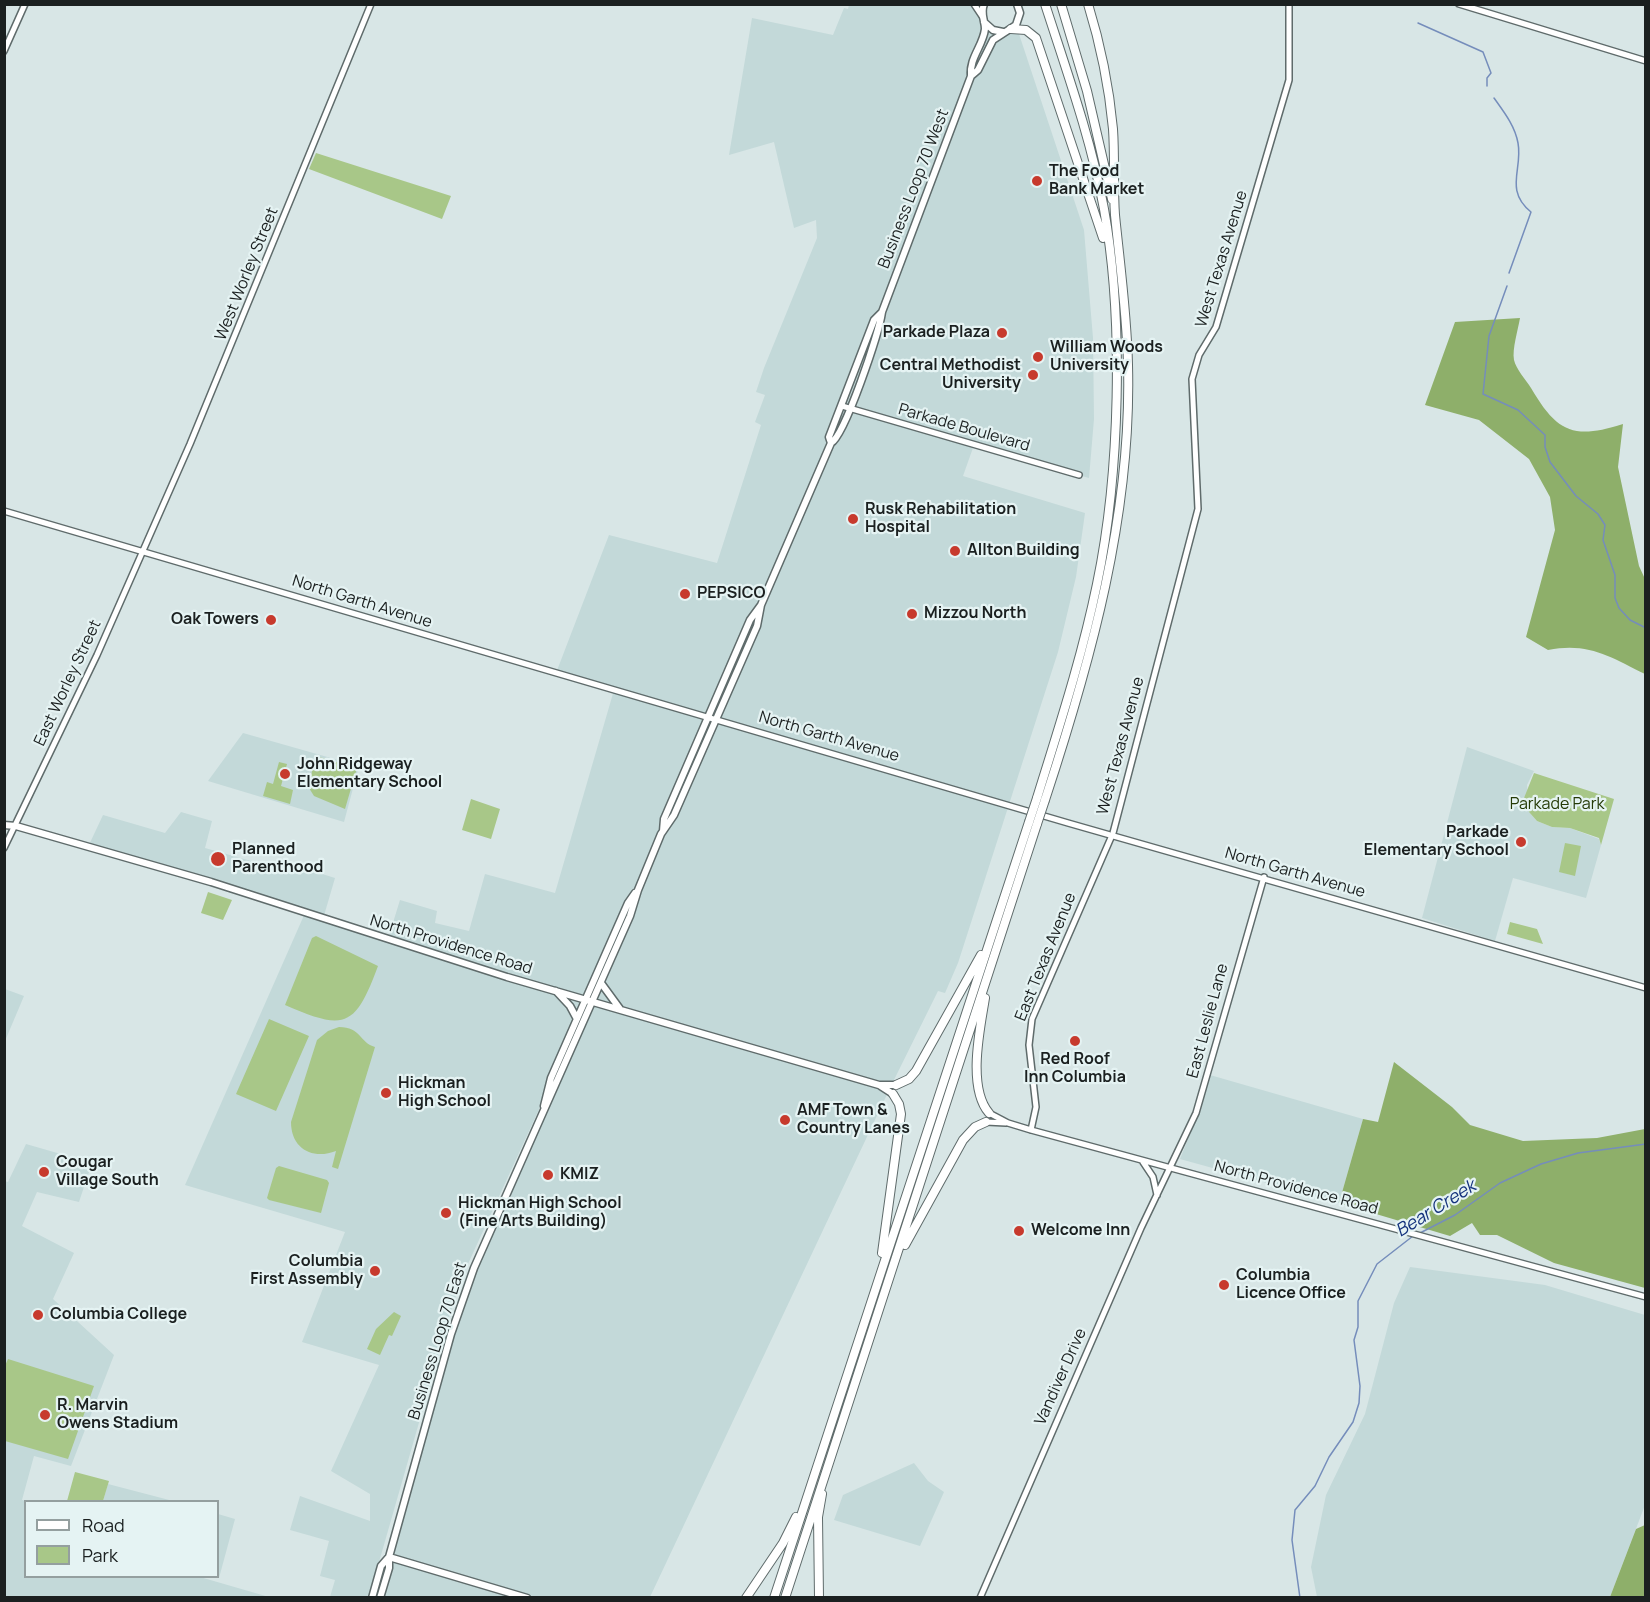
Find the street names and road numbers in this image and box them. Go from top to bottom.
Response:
street label: Business Loop 70 West [875,107,953,271]
street label: West Texas Avenue [1192,188,1252,330]
street label: West Worley Street [211,204,283,344]
street label: Parkade Boulevard [896,400,1032,456]
street label: North Garth Avenue [290,572,434,632]
street label: East Worley Street [30,617,106,749]
street label: West Texas Avenue [1093,675,1149,817]
street label: North Garth Avenue [757,708,901,766]
street label: North Garth Avenue [1223,844,1367,902]
street label: East Texas Avenue [1011,890,1081,1024]
street label: North Providence Road [368,911,534,979]
street label: East Leslie Lane [1183,962,1233,1080]
street label: North Providence Road [1212,1157,1380,1219]
street label: Business Loop 70 East [405,1260,471,1422]
street label: Vandiver Drive [1031,1326,1091,1428]

